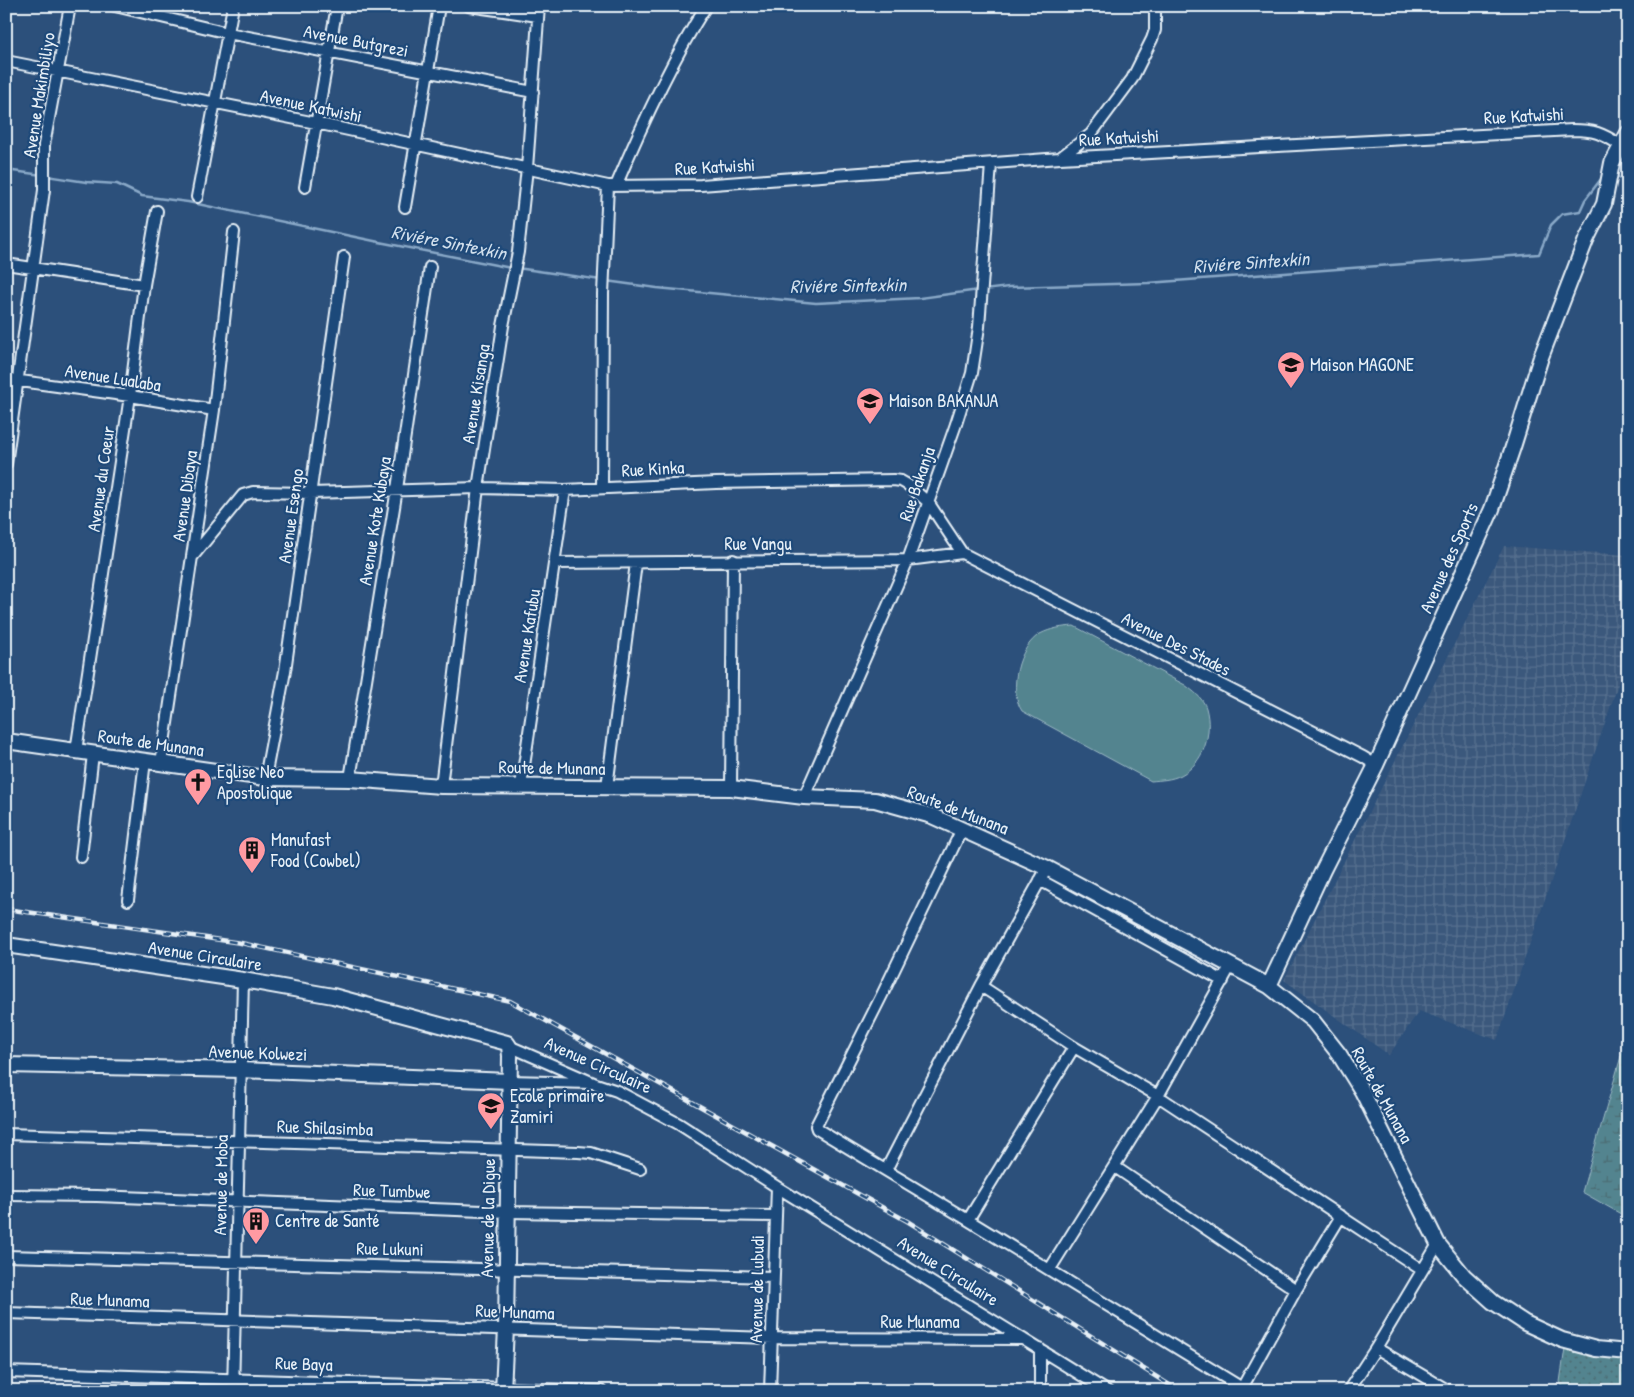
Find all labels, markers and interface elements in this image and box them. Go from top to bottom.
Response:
street label: Avenue Butgrezi [302,18,411,63]
street label: Avenue Makimbiliyo [16,31,61,159]
street label: Avenue Katwishi [258,83,364,128]
street label: Rue Katwishi [1483,101,1565,130]
street label: Rue Katwishi [1078,123,1160,152]
street label: Rue Katwishi [674,152,756,181]
water label: Riviére Sintexkin [389,218,510,266]
water label: Riviére Sintexkin [1192,245,1311,279]
water label: Riviére Sintexkin [790,271,908,299]
street label: Avenue Kisanga [455,342,496,445]
school or university icon: Maison MAGONE [1276,350,1306,389]
place label: Maison MAGONE [1310,352,1414,377]
street label: Avenue Lualaba [63,358,163,397]
school or university icon: Maison BAKANJA [855,386,885,425]
place label: Maison BAKANJA [889,388,999,413]
street label: Avenue du Coeur [81,424,120,533]
street label: Rue Bakanja [892,443,941,524]
street label: Avenue Dibaya [166,449,203,543]
street label: Rue Kinka [621,454,685,483]
street label: Avenue Kote Kubaya [352,455,397,587]
street label: Avenue Esengo [271,467,310,565]
street label: Avenue des Sports [1413,499,1484,617]
street label: Rue Vangu [724,531,792,556]
street label: Avenue Kafubu [507,587,546,685]
street label: Avenue Des Stades [1117,605,1235,682]
street label: Route de Munana [96,723,206,762]
street label: Route de Munana [498,754,606,781]
place label: Eglise Neo Apostolique [217,759,293,805]
church icon: Eglise Neo Apostolique [183,767,213,806]
street label: Route de Munana [904,779,1012,840]
place label: Manufast Food (Cowbel) [270,827,361,873]
building icon: Manufast Food (Cowbel) [237,835,267,874]
street label: Avenue Circulaire [146,934,264,977]
street label: Avenue Circulaire [541,1030,656,1099]
street label: Avenue Kolwezi [208,1038,308,1067]
street label: Route de Munana [1346,1042,1419,1148]
place label: Ecole primaire Zamiri [510,1083,604,1129]
school or university icon: Ecole primaire Zamiri [476,1091,506,1130]
street label: Rue Shilasimba [277,1113,373,1142]
street label: Avenue de Moba [207,1134,234,1235]
street label: Avenue de la Digue [474,1158,501,1278]
street label: Rue Tumbwe [353,1177,431,1204]
building icon: Centre de Santé [241,1206,271,1245]
place label: Centre de Santé [275,1208,380,1233]
street label: Avenue Circulaire [893,1230,1004,1312]
street label: Rue Lukuni [356,1235,424,1262]
street label: Avenue de Lubudi [743,1235,770,1343]
street label: Rue Munama [70,1286,150,1313]
street label: Rue Munama [475,1298,555,1325]
street label: Rue Munama [880,1309,960,1334]
street label: Rue Baya [275,1350,333,1377]

